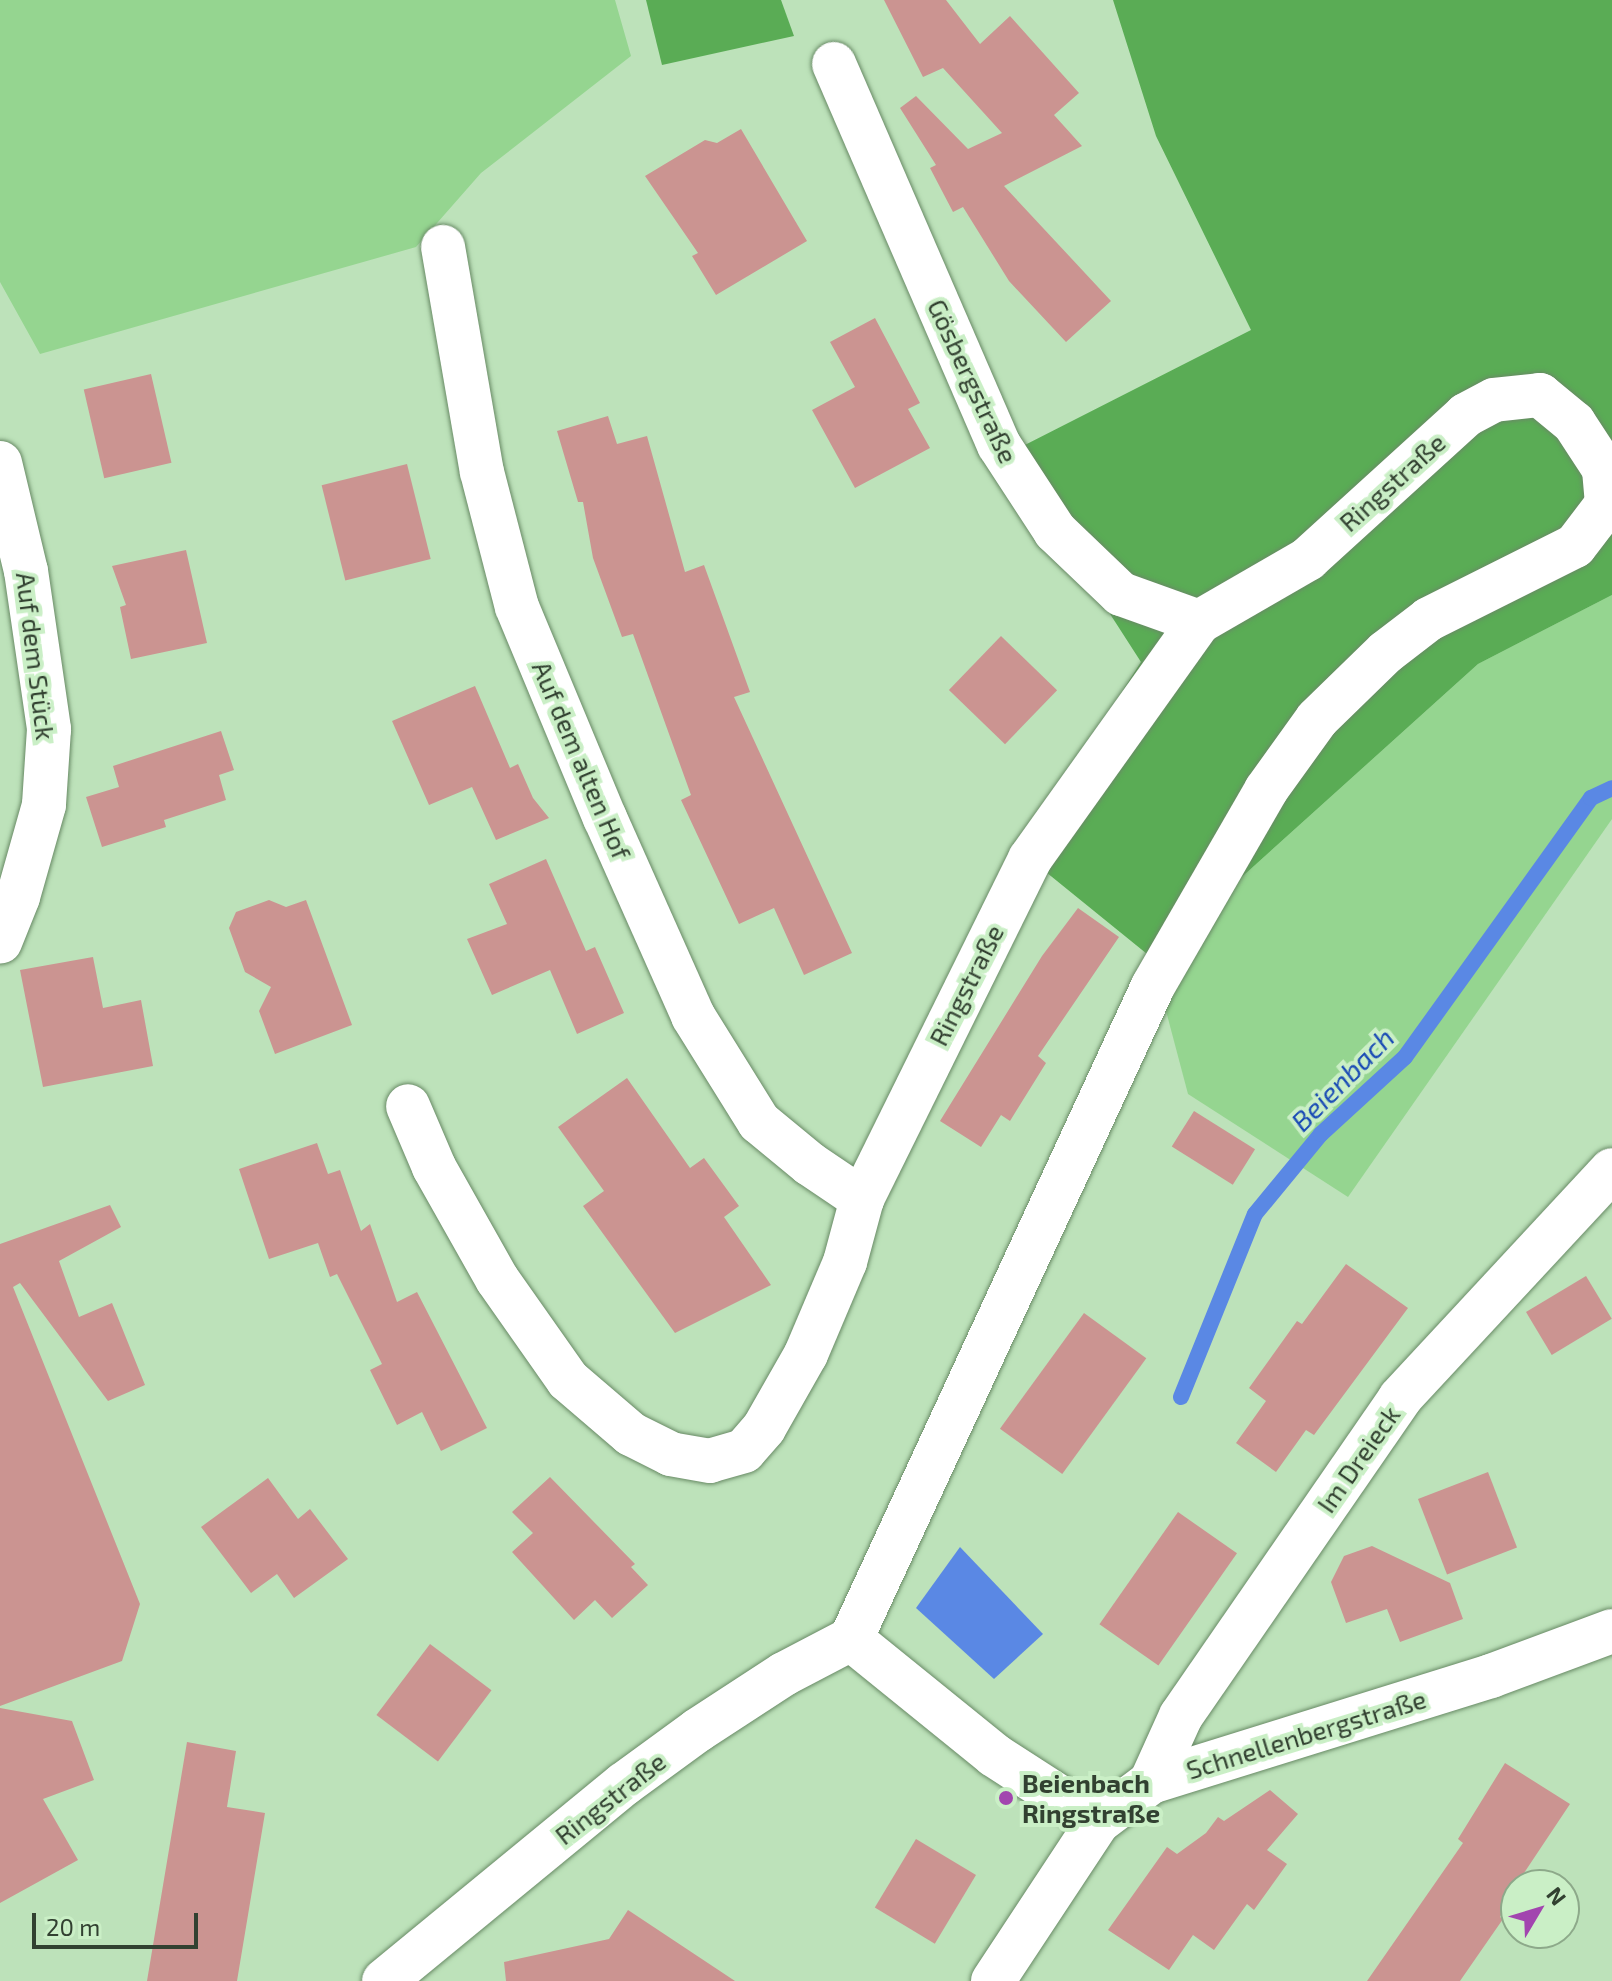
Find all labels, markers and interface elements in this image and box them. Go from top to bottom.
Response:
street label: Gösbergstraße [921,294,1025,468]
street label: Ringstraße [1333,426,1451,538]
street label: Auf dem Stück [10,570,62,742]
street label: Auf dem alten Hof [526,656,638,864]
street label: Ringstraße [922,919,1010,1051]
water label: Beienbach [1283,1020,1401,1138]
street label: Im Dreieck [1310,1400,1406,1518]
street label: Schnellenbergstraße [1182,1683,1430,1785]
street label: Ringstraße [549,1745,671,1851]
place label: Beienbach Ringstraße [1022,1767,1160,1828]
marker: Beienbach Ringstraße [997,1789,1015,1807]
north arrow [1500,1869,1580,1949]
text: N [1542,1881,1572,1910]
scale bar [36,1897,202,1947]
text: 20 m [46,1912,100,1941]

